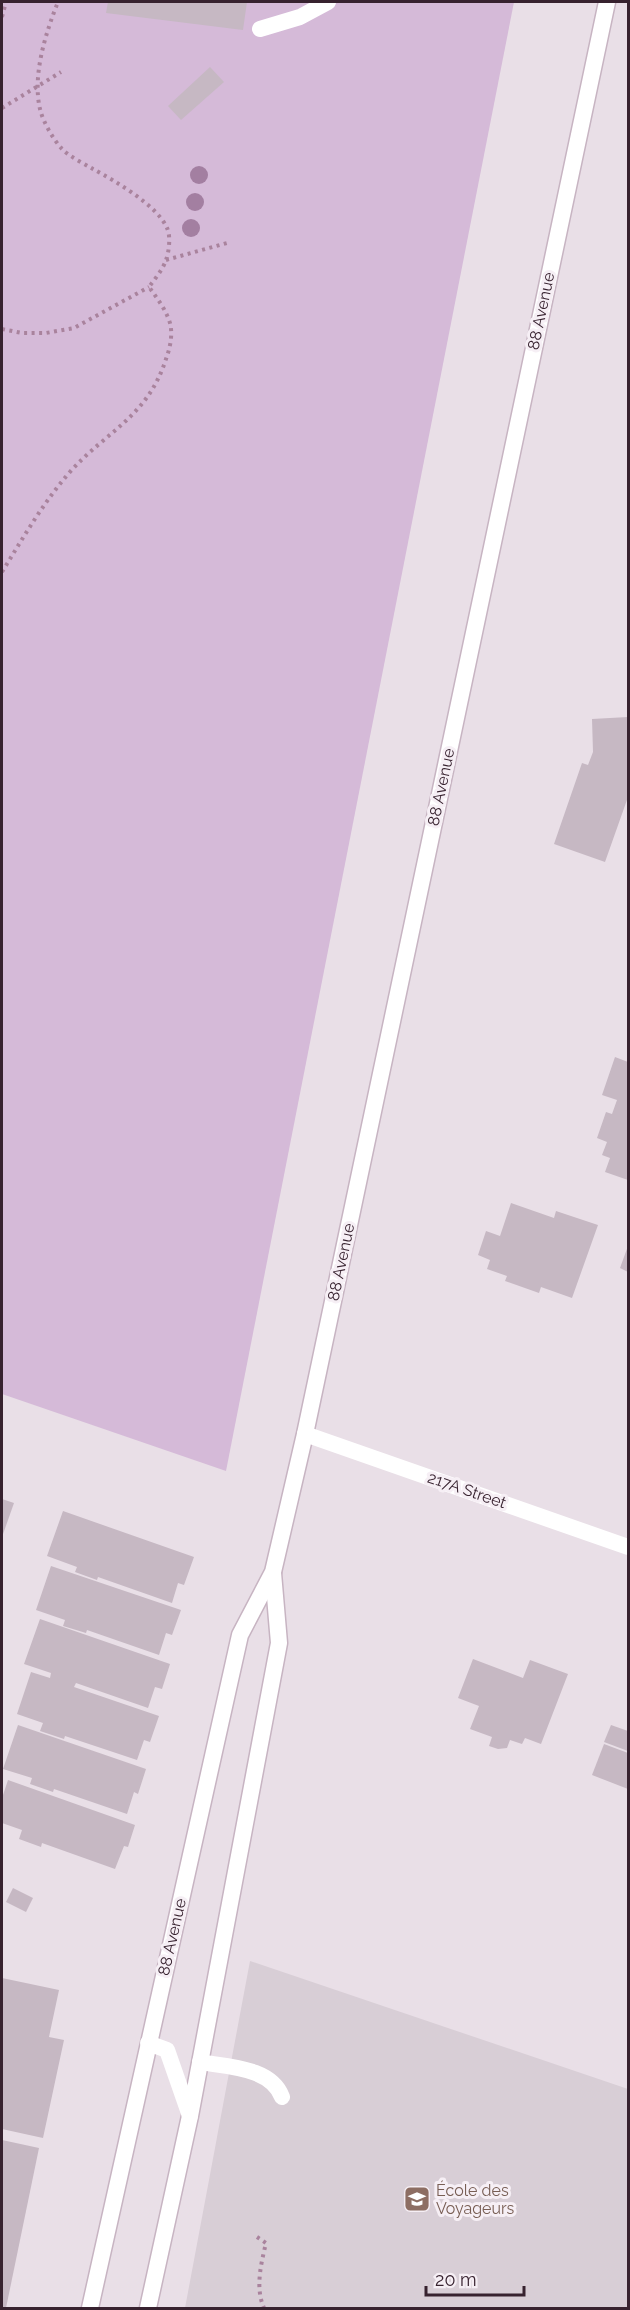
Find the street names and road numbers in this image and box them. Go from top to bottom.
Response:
street label: 88 Avenue [524,271,558,351]
street label: 88 Avenue [424,747,458,827]
street label: 88 Avenue [324,1222,358,1302]
street label: 217A Street [425,1468,509,1512]
street label: 88 Avenue [154,1897,190,1977]

